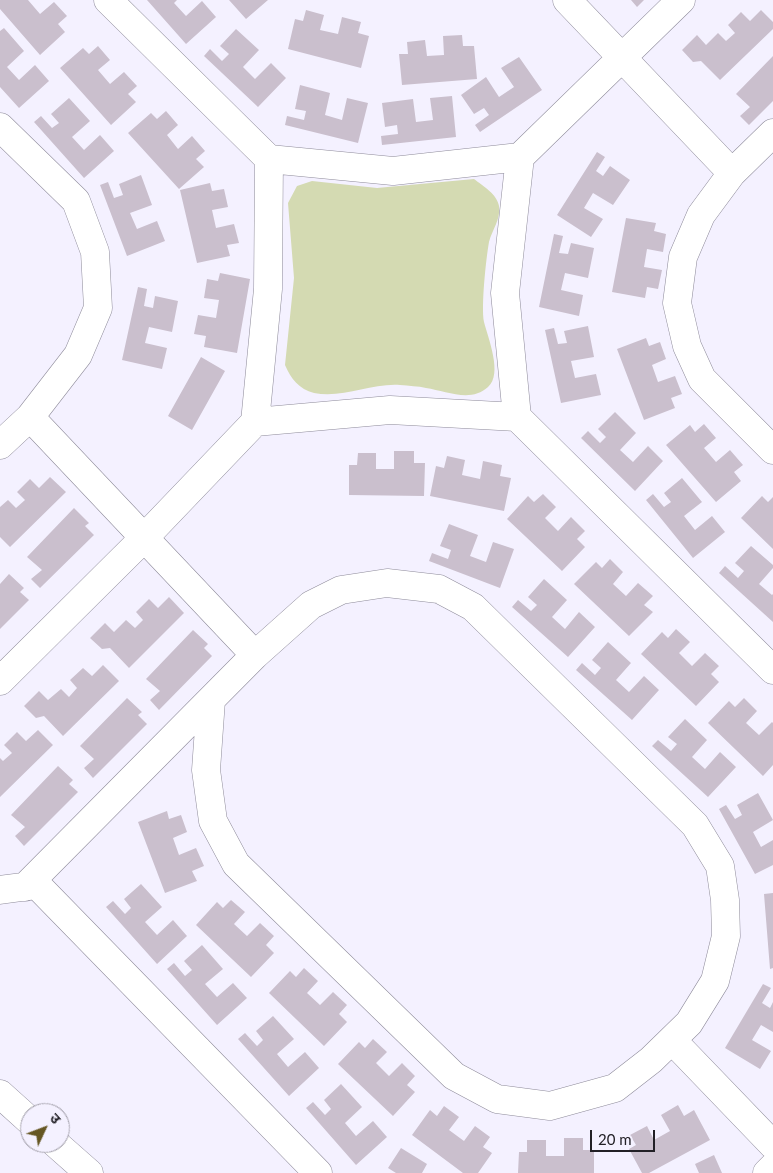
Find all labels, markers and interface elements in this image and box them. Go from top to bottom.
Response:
north arrow [20,1103,70,1153]
text: उ [47,1109,65,1127]
scale bar [593,1120,658,1152]
text: 20 m [598,1130,632,1148]

